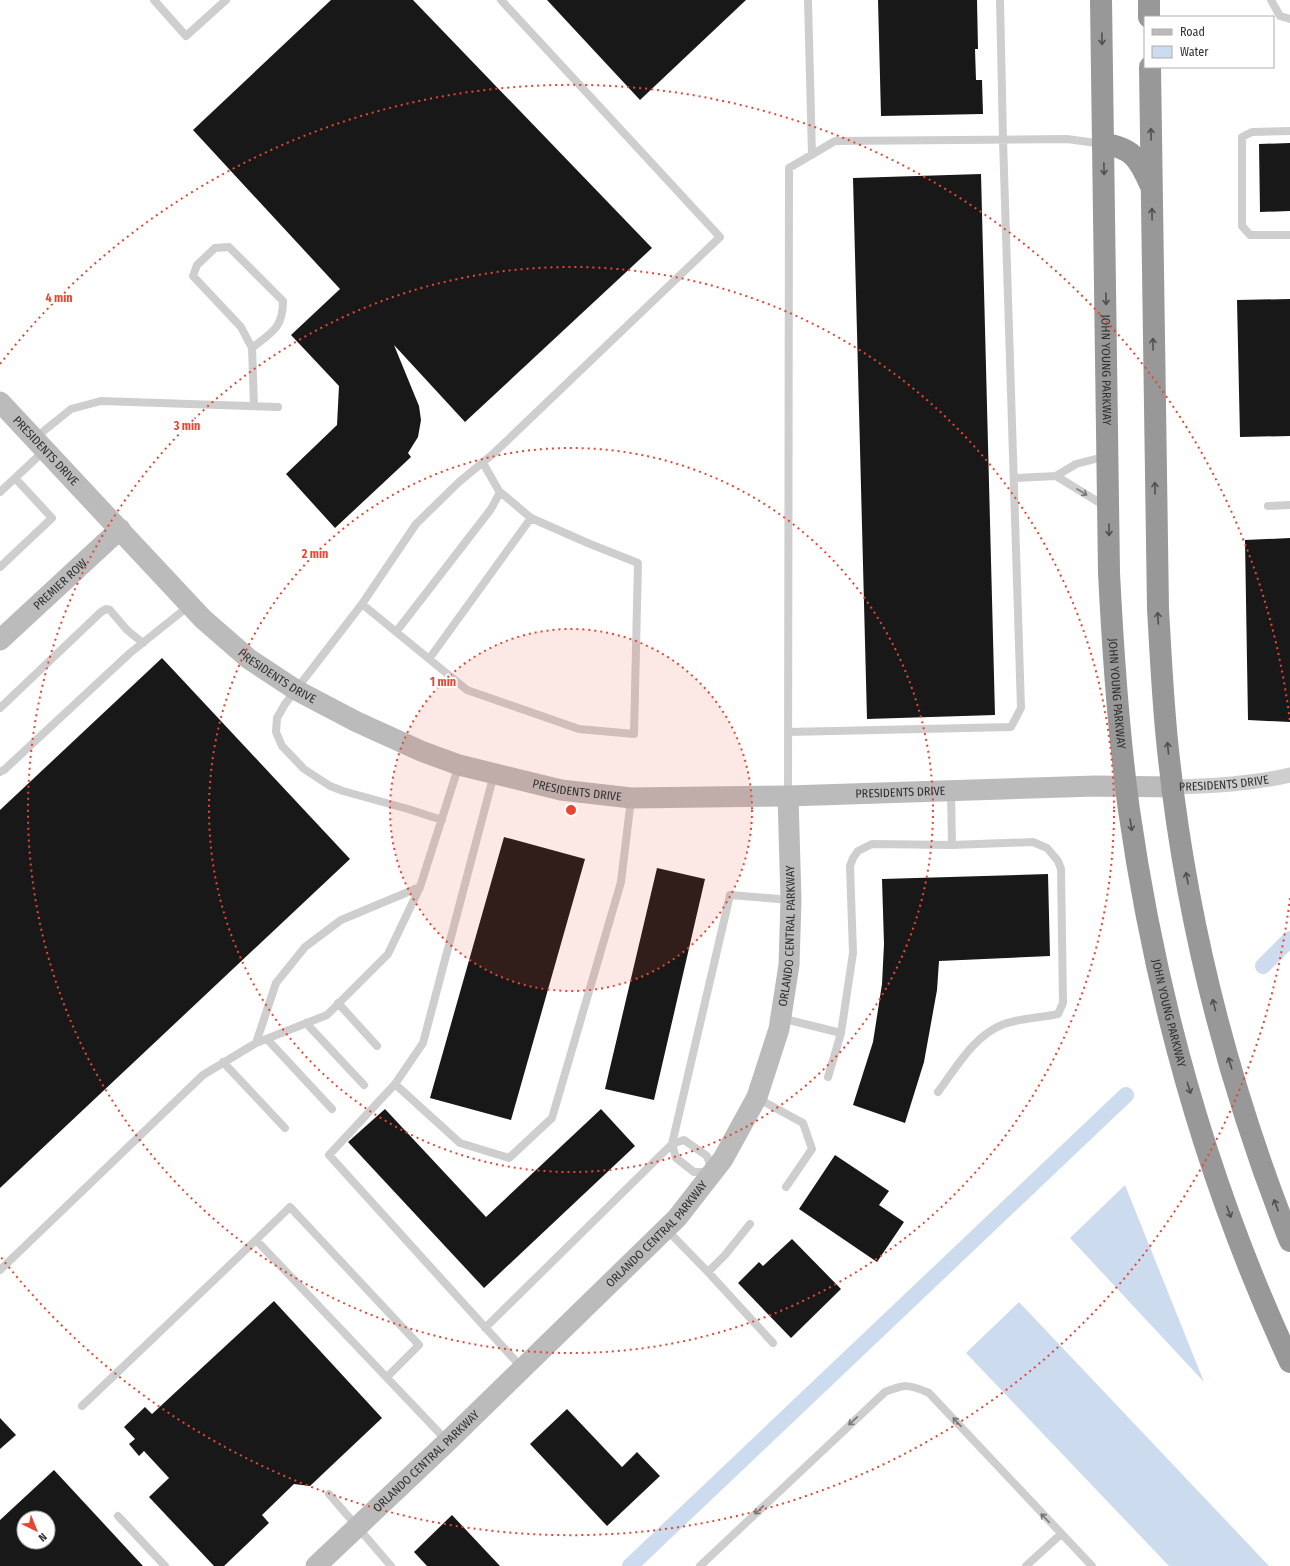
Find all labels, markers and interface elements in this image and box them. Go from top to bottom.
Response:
legend [1144,16,1274,68]
text: Road [1180,25,1205,39]
one-way arrow [1098,32,1106,45]
text: Water [1180,45,1209,59]
one-way arrow [1147,128,1155,141]
one-way arrow [1100,162,1108,175]
one-way arrow [1148,208,1156,221]
text: 4 min [45,291,73,305]
one-way arrow [1102,292,1109,305]
street label: JOHN YOUNG PARKWAY [1098,314,1114,426]
one-way arrow [1149,338,1157,351]
street label: PRESIDENTS DRIVE [10,413,82,489]
text: 3 min [173,419,200,433]
one-way arrow [1152,482,1159,495]
one-way arrow [1076,488,1088,496]
one-way arrow [1105,523,1112,536]
text: 2 min [301,547,328,561]
street label: PREMIER ROW [30,556,90,613]
one-way arrow [1155,612,1162,625]
street label: JOHN YOUNG PARKWAY [1106,638,1129,750]
street label: PRESIDENTS DRIVE [235,646,319,706]
text: 1 min [430,675,456,689]
one-way arrow [1164,742,1172,755]
street label: PRESIDENTS DRIVE [1179,772,1270,794]
street label: PRESIDENTS DRIVE [531,776,623,804]
street label: PRESIDENTS DRIVE [855,784,946,801]
centre of rings [564,803,578,817]
one-way arrow [1127,818,1135,831]
street label: ORLANDO CENTRAL PARKWAY [776,865,798,1008]
one-way arrow [1183,872,1191,885]
street label: JOHN YOUNG PARKWAY [1149,958,1189,1069]
one-way arrow [1210,999,1218,1012]
one-way arrow [1226,1057,1233,1070]
one-way arrow [1186,1082,1193,1095]
street label: ORLANDO CENTRAL PARKWAY [603,1178,710,1290]
one-way arrow [1272,1199,1280,1211]
one-way arrow [1225,1205,1233,1217]
street label: ORLANDO CENTRAL PARKWAY [370,1407,482,1515]
one-way arrow [848,1416,858,1426]
one-way arrow [952,1417,962,1427]
one-way arrow [754,1505,764,1515]
north arrow [16,1510,56,1550]
one-way arrow [1040,1513,1050,1523]
text: N [36,1530,49,1544]

